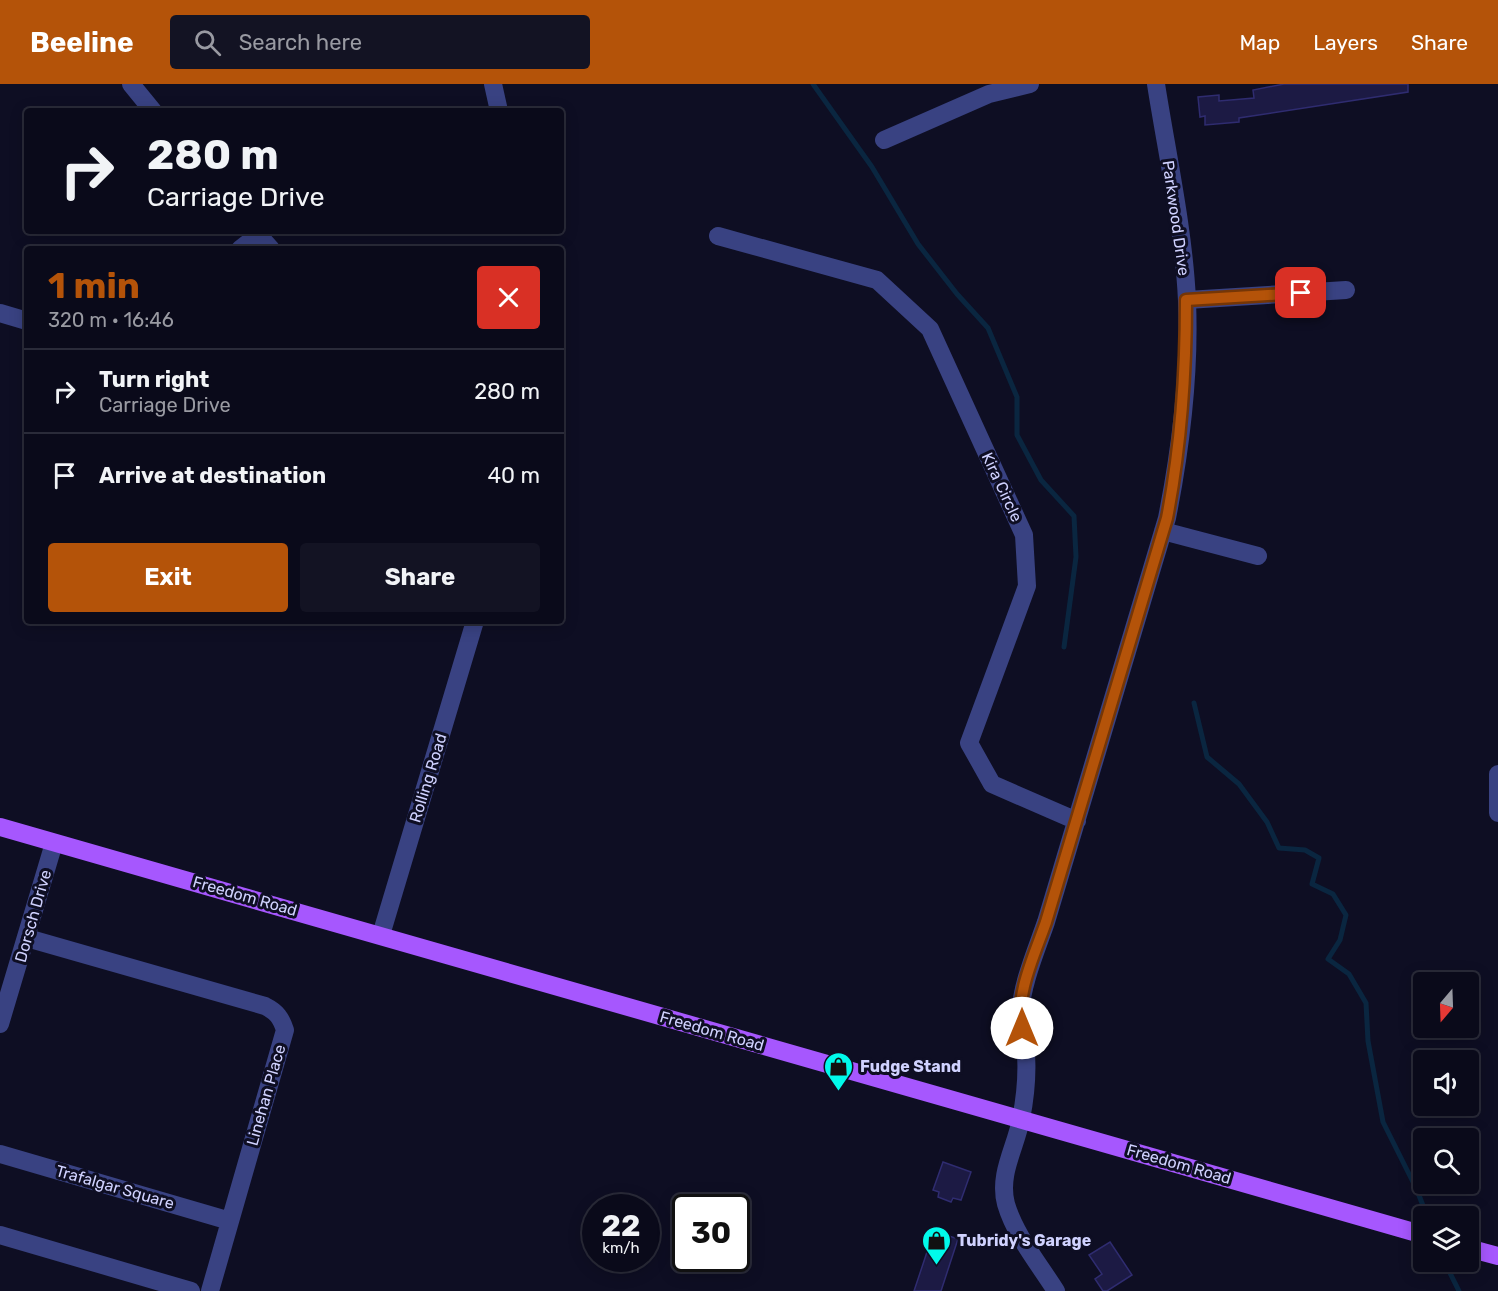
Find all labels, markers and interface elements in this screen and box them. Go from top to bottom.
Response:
search box [170,15,590,69]
text: Beeline [30,26,134,59]
icon: search [191,26,224,59]
text: Search here [239,29,362,56]
text: Map [1239,30,1280,55]
text: Layers [1313,30,1378,55]
text: Share [1411,30,1468,55]
text: 280 m [147,130,279,180]
icon: right [48,132,126,210]
street label: Parkwood Drive [1159,159,1193,277]
text: Carriage Drive [147,181,325,213]
text: 1 min [48,264,140,307]
button: close [477,266,540,329]
pin [1275,267,1326,318]
icon: arrive [1284,276,1317,309]
text: 320 m · 16:46 [48,308,174,332]
text: Turn right [99,366,209,393]
icon: right [48,375,81,408]
text: 280 m [474,378,540,405]
text: Carriage Drive [99,393,231,417]
street label: Kira Circle [978,449,1026,525]
icon: arrive [48,459,81,492]
text: Arrive at destination [99,462,326,489]
text: 40 m [487,462,540,489]
button: Exit [48,543,288,612]
button: Share [300,543,540,612]
street label: Rolling Road [405,731,451,825]
street label: Dorsch Drive [11,867,55,964]
street label: Freedom Road [191,872,299,920]
north arrow [1413,972,1479,1038]
map controls [1413,972,1479,1272]
position arrow [990,996,1054,1060]
street label: Freedom Road [658,1007,766,1055]
street label: Linehan Place [242,1042,290,1148]
shop icon: Fudge Stand [823,1050,855,1092]
button: sound [1413,1050,1479,1116]
place label: Fudge Stand [860,1057,961,1076]
button: search [1413,1128,1479,1194]
street label: Freedom Road [1125,1140,1233,1188]
street label: Trafalgar Square [54,1161,176,1213]
speed limit sign: 30 [672,1194,750,1272]
button: layers [1413,1206,1479,1272]
text: 22 [602,1208,641,1244]
shop icon: Tubridy's Garage [920,1224,952,1266]
place label: Tubridy's Garage [957,1231,1091,1250]
text: km/h [602,1239,640,1257]

